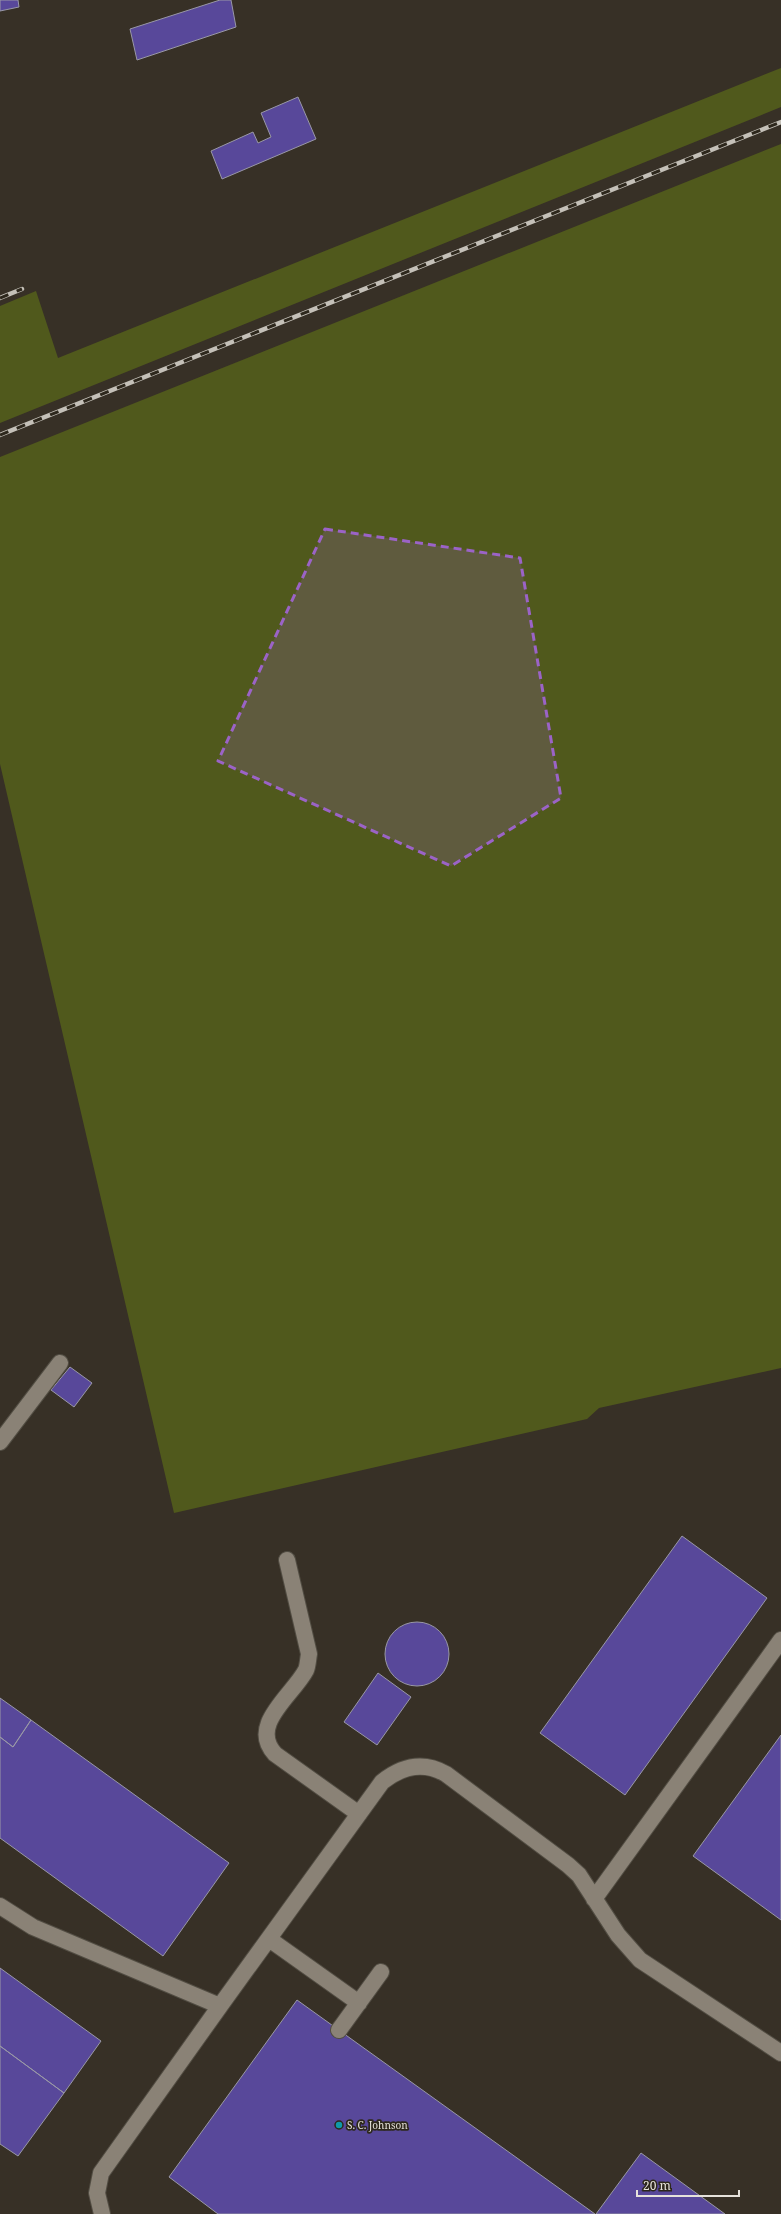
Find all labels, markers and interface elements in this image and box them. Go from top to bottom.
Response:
place label: S. C. Johnson [347,2118,408,2132]
marker: S. C. Johnson [334,2120,344,2130]
scale bar [637,2172,739,2198]
text: 20 m [643,2177,671,2194]

